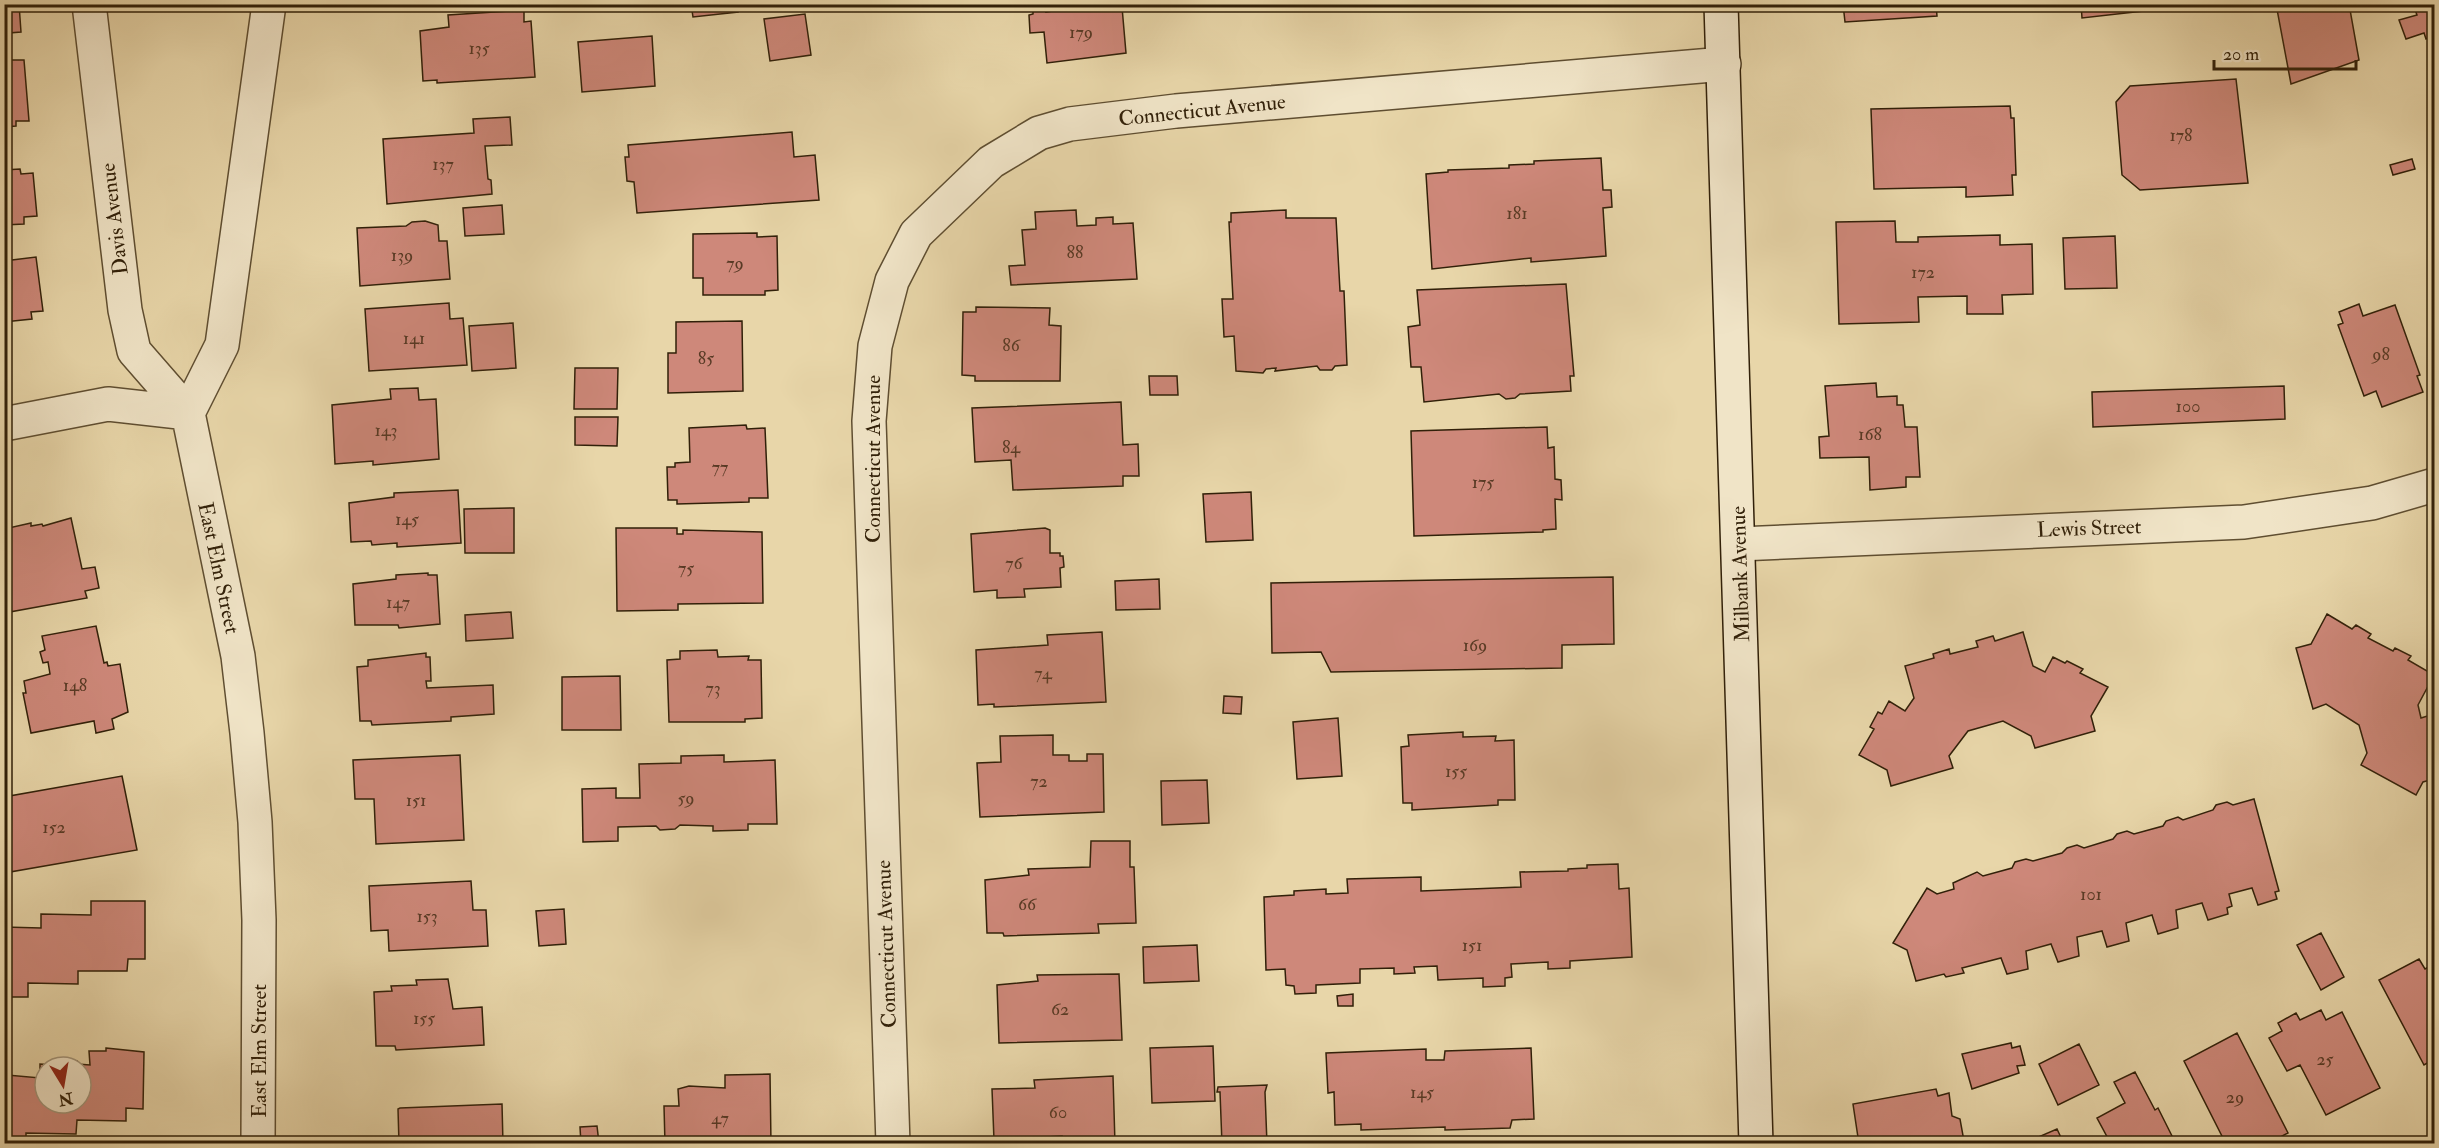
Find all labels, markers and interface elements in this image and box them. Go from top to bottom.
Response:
house number: 179 [1069,21,1093,44]
scale bar [2214,33,2356,71]
house number: 135 [468,37,490,60]
text: 20 m [2223,43,2259,66]
street label: Connecticut Avenue [1117,88,1287,133]
house number: 178 [2169,124,2193,147]
house number: 137 [432,153,454,176]
street label: Davis Avenue [94,161,135,276]
house number: 181 [1506,202,1528,225]
house number: 88 [1067,241,1083,264]
house number: 139 [391,244,413,267]
house number: 79 [726,252,744,275]
house number: 172 [1911,261,1935,284]
house number: 141 [403,327,425,350]
house number: 86 [1002,334,1021,357]
house number: 98 [2370,343,2390,366]
house number: 85 [698,347,714,370]
street label: Connecticut Avenue [860,375,887,543]
house number: 100 [2176,395,2200,418]
house number: 143 [374,419,398,442]
house number: 168 [1858,423,1882,446]
house number: 84 [1002,436,1021,459]
house number: 77 [712,456,728,479]
house number: 175 [1472,471,1494,494]
street label: East Elm Street [191,500,246,637]
street label: Milbank Avenue [1725,505,1756,643]
house number: 145 [395,508,419,531]
street label: Lewis Street [2036,513,2142,544]
house number: 76 [1005,552,1024,575]
house number: 75 [678,557,694,580]
house number: 147 [386,591,410,614]
house number: 169 [1463,634,1487,657]
house number: 74 [1034,662,1053,685]
house number: 148 [63,674,87,697]
house number: 73 [705,677,721,700]
house number: 155 [1445,760,1467,783]
house number: 72 [1030,770,1048,793]
house number: 59 [677,787,695,810]
house number: 151 [406,789,426,812]
house number: 152 [42,816,66,839]
street label: Connecticut Avenue [870,859,903,1028]
house number: 101 [2080,883,2102,906]
house number: 66 [1018,893,1037,916]
house number: 153 [416,905,438,928]
house number: 151 [1462,934,1482,957]
street label: East Elm Street [246,984,273,1118]
house number: 62 [1051,998,1069,1021]
house number: 155 [413,1007,435,1030]
house number: 25 [2317,1048,2334,1071]
north arrow [33,1055,93,1115]
house number: 145 [1410,1081,1434,1104]
house number: 29 [2226,1086,2244,1109]
text: N [56,1087,76,1110]
house number: 60 [1049,1101,1067,1124]
house number: 47 [711,1107,729,1130]

